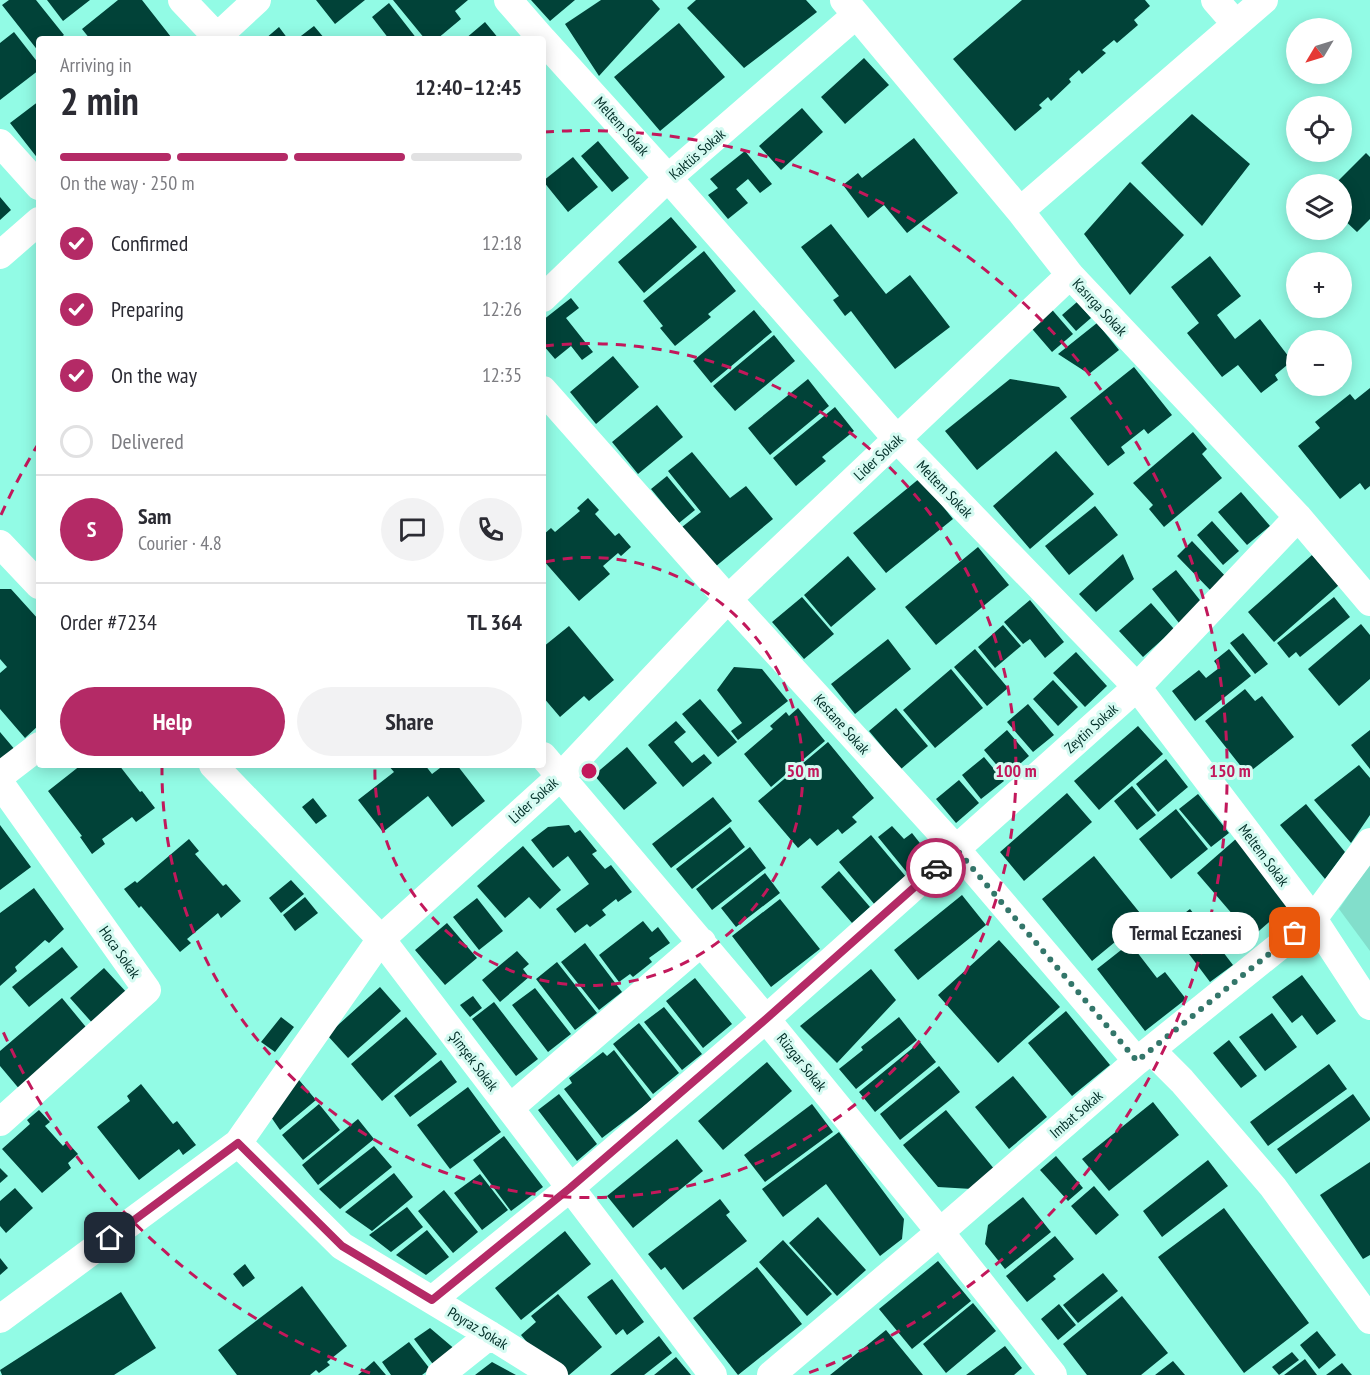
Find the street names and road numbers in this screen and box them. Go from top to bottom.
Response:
street label: Meltem Sokak [591,93,654,160]
street label: Kaktüs Sokak [665,124,729,184]
street label: Kasırga Sokak [1069,274,1132,340]
street label: Lider Sokak [850,429,907,484]
street label: Meltem Sokak [913,456,977,522]
street label: Kestane Sokak [810,690,874,758]
street label: Zeytin Sokak [1060,699,1122,757]
street label: Lider Sokak [504,773,562,827]
street label: Meltem Sokak [1234,820,1294,890]
street label: Hoca Sokak [95,922,145,982]
street label: Şimşek Sokak [445,1027,503,1095]
street label: Rüzgar Sokak [773,1029,831,1095]
street label: Imbat Sokak [1046,1086,1106,1142]
street label: Poyraz Sokak [444,1303,512,1354]

